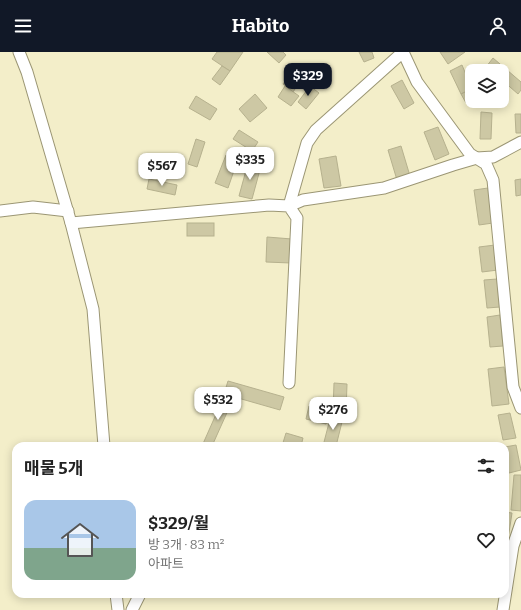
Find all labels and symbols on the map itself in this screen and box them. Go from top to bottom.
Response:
pin: $329 [284,63,332,97]
pin: $335 [226,147,274,181]
pin: $567 [138,153,186,187]
pin: $532 [194,387,242,421]
pin: $276 [309,397,357,431]

